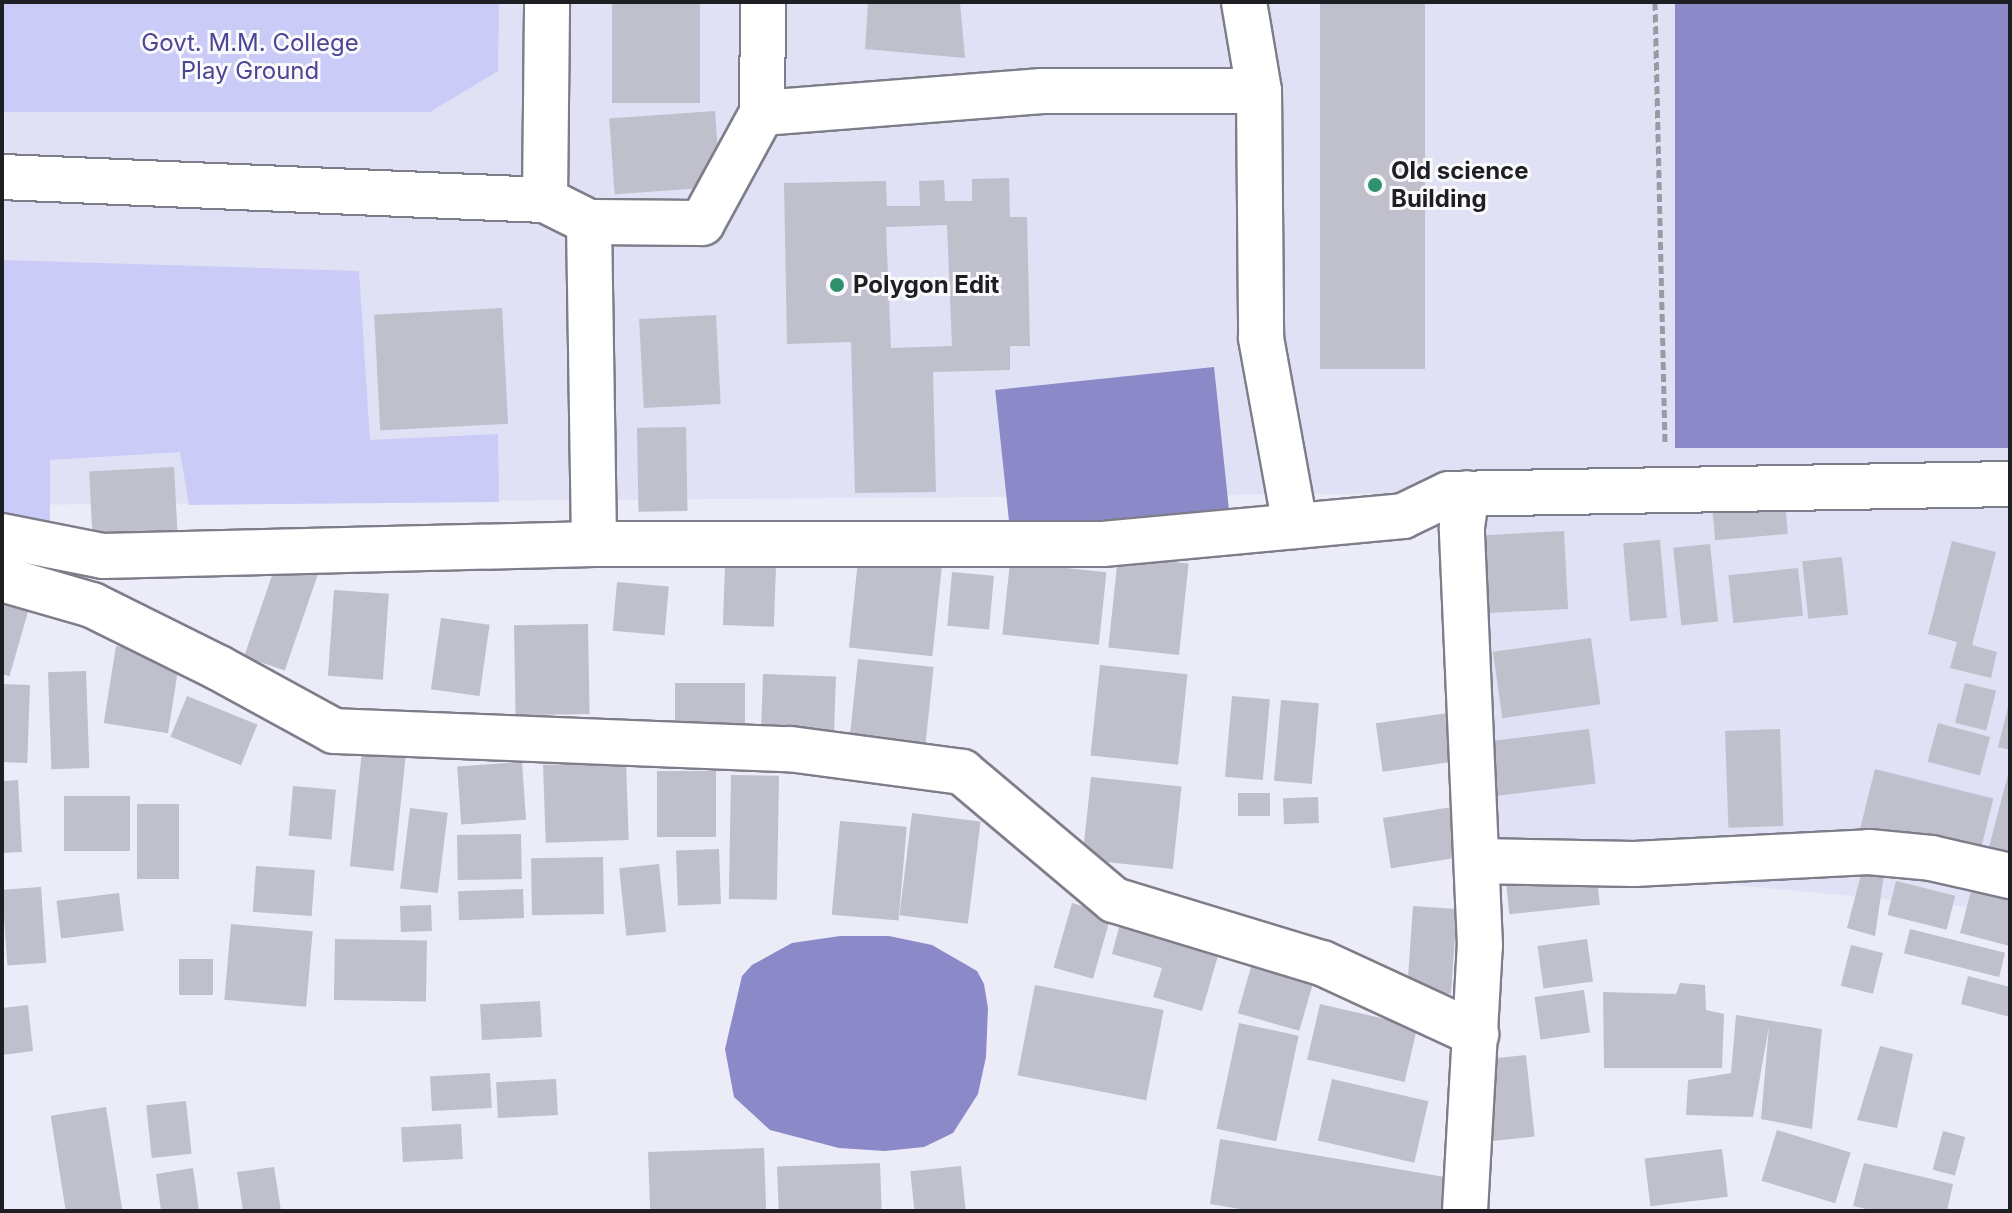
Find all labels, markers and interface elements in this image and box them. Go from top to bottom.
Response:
park label: Govt. M.M. College Play Ground [141,29,359,85]
place label: Old science Building [1391,157,1529,213]
marker: Old science Building [1366,176,1384,194]
place label: Polygon Edit [853,271,999,299]
marker: Polygon Edit [828,276,846,294]

